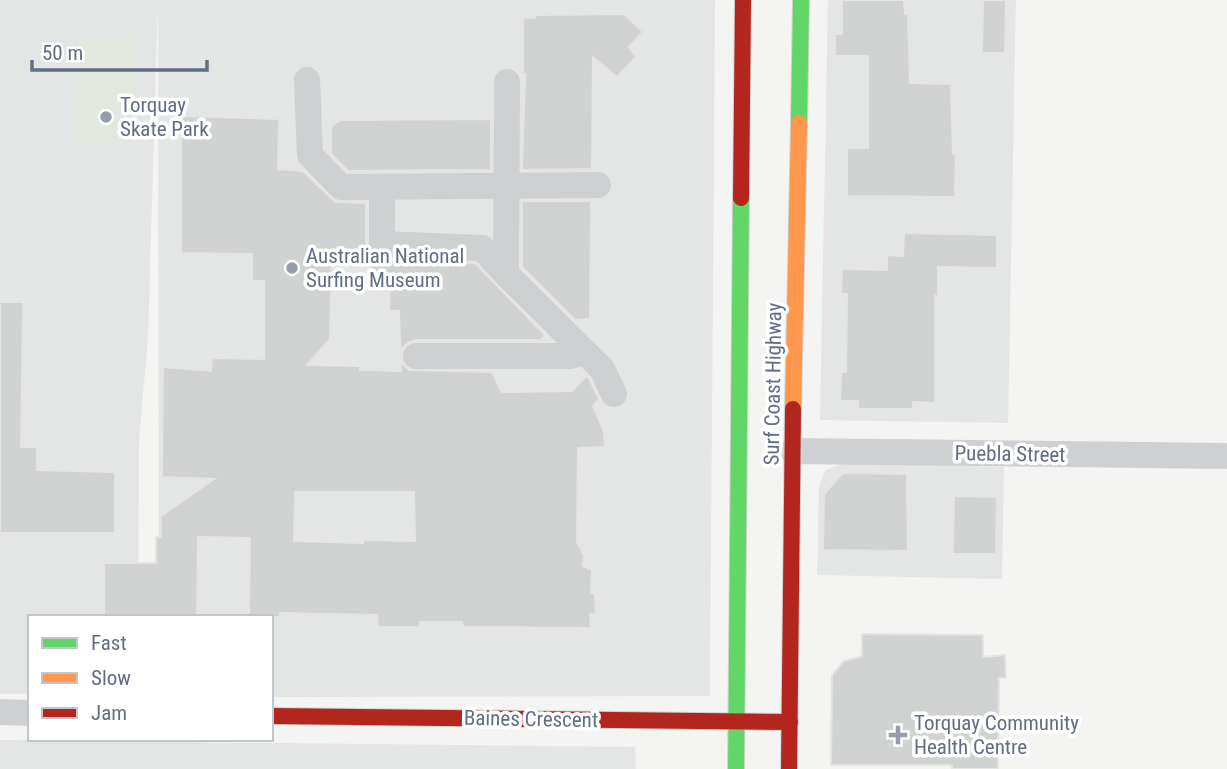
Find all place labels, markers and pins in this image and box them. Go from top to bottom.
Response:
place label: Torquay Skate Park [120,93,209,141]
marker: Torquay Skate Park [98,109,114,125]
place label: Australian National Surfing Museum [306,244,464,292]
marker: Australian National Surfing Museum [284,260,300,276]
place label: Torquay Community Health Centre [914,711,1079,759]
marker: Torquay Community Health Centre [888,725,908,745]

